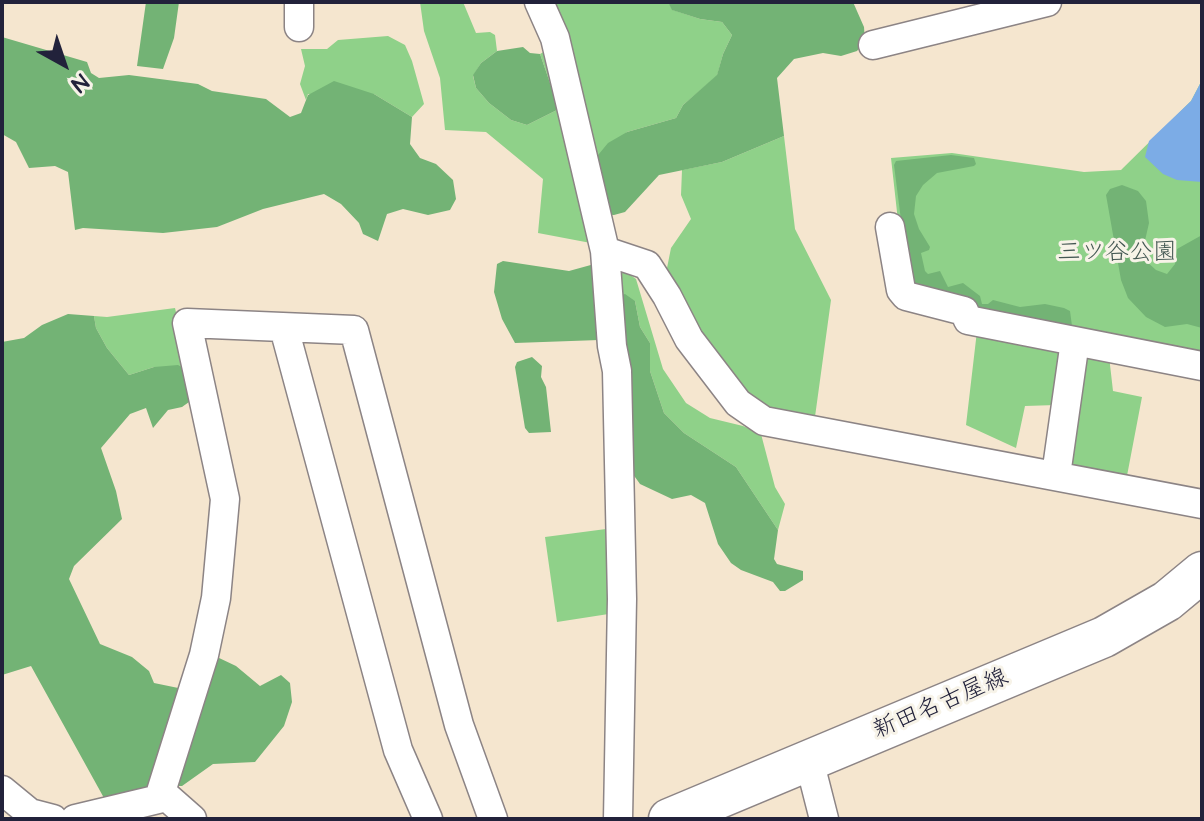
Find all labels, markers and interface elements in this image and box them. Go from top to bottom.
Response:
north arrow [24,24,104,104]
text: N [65,66,95,99]
park label: 三ツ谷公園 [1057,240,1177,268]
street label: 新田名古屋線 [869,664,1013,746]

